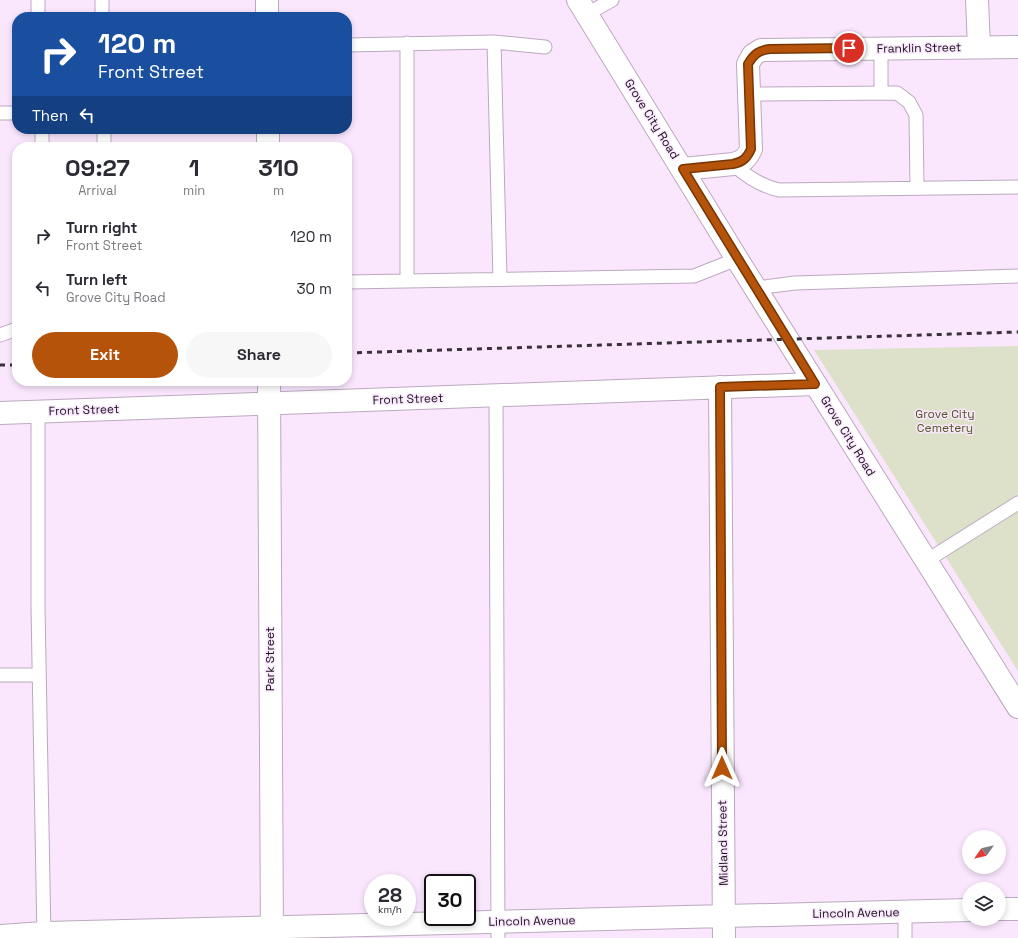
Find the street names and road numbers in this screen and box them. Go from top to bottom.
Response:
street label: Franklin Street [877,39,961,57]
street label: Grove City Road [621,76,683,162]
street label: Front Street [372,390,444,408]
street label: Grove City Road [817,393,879,479]
street label: Front Street [48,401,120,419]
street label: Park Street [262,627,278,691]
street label: Midland Street [714,800,732,886]
street label: Lincoln Avenue [812,904,900,922]
street label: Lincoln Avenue [488,912,576,930]

